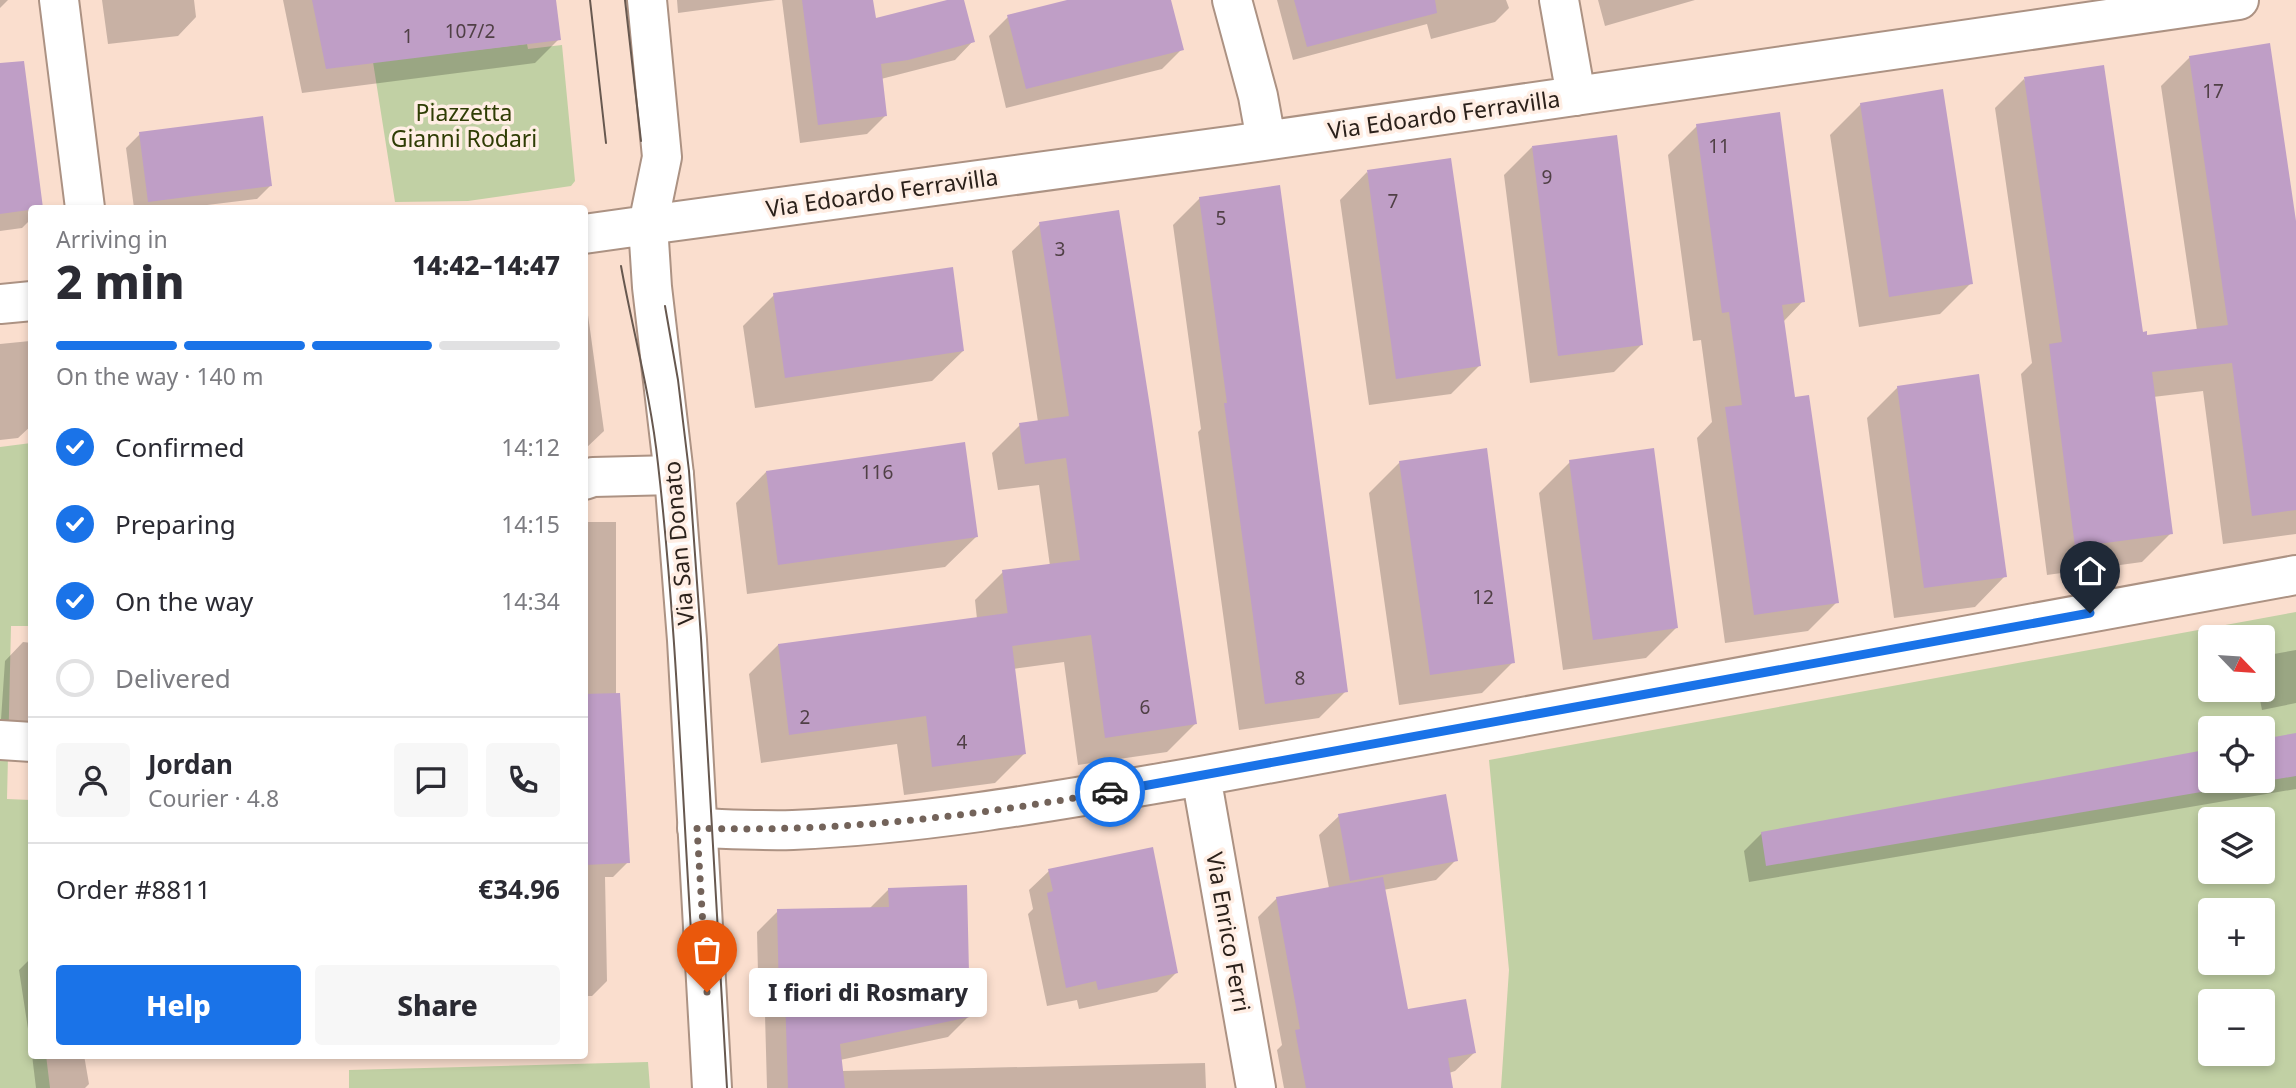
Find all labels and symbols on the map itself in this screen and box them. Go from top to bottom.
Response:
house number: 107/2 [445,18,495,44]
house number: 1 [403,23,413,49]
house number: 17 [2202,78,2224,104]
street label: Via Edoardo Ferravilla [1326,82,1562,146]
park label: Piazzetta Gianni Rodari [391,96,537,154]
house number: 11 [1708,133,1730,159]
street label: Via Edoardo Ferravilla [764,160,1000,224]
house number: 9 [1542,164,1552,190]
house number: 7 [1388,188,1398,214]
house number: 5 [1216,205,1226,231]
house number: 3 [1055,236,1065,262]
house number: 116 [861,459,893,485]
street label: Via San Donato [655,460,701,626]
pin [2060,541,2120,613]
house number: 12 [1472,584,1494,610]
north arrow [2198,625,2275,702]
house number: 8 [1295,665,1305,691]
house number: 6 [1140,694,1150,720]
house number: 2 [800,704,810,730]
house number: 4 [957,729,968,755]
courier [1075,757,1145,827]
street label: Via Enrico Ferri [1199,849,1259,1014]
pin [677,920,737,992]
callout: I fiori di Rosmary [749,968,987,1016]

